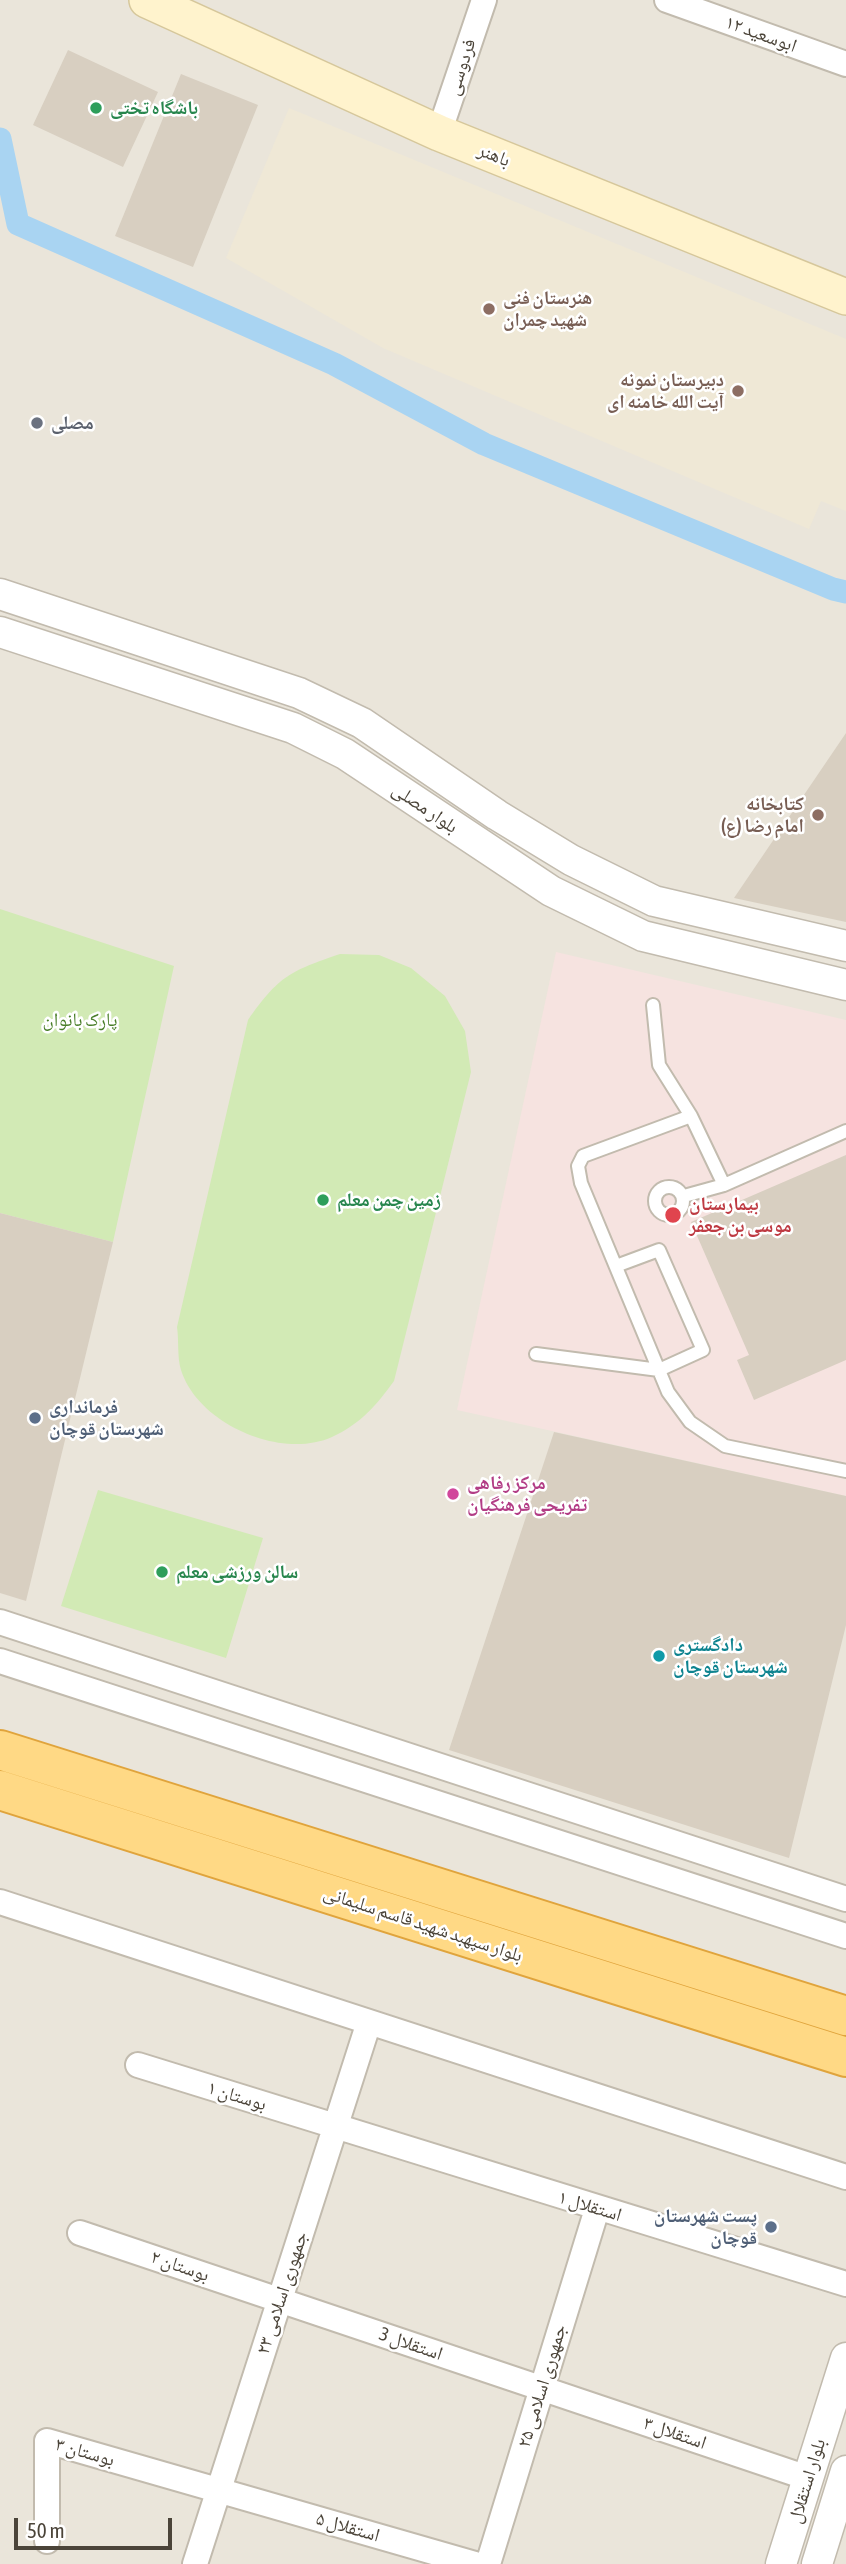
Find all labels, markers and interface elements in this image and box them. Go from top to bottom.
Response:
street label: ابوسعید ۱۲ [722,11,800,57]
street label: فردوسی [441,36,481,98]
place label: باشگاه تختی [110,97,198,119]
marker: باشگاه تختی [88,100,104,116]
street label: باهنر [474,138,514,172]
place label: هنرستان فنی شهید چمران [503,287,592,331]
marker: هنرستان فنی شهید چمران [481,301,497,317]
place label: دبیرستان نمونه آیت الله خامنه ای [607,369,724,413]
marker: دبیرستان نمونه آیت الله خامنه ای [730,383,746,399]
place label: مصلی [51,412,94,434]
marker: مصلی [29,415,45,431]
street label: بلوار مصلی [388,778,462,838]
place label: کتابخانه امام رضا (ع) [721,793,804,837]
marker: کتابخانه امام رضا (ع) [810,807,826,823]
park label: پارک بانوان [43,1009,117,1031]
place label: زمین چمن معلم [337,1189,441,1211]
marker: زمین چمن معلم [315,1192,331,1208]
place label: بیمارستان موسی بن جعفر [689,1193,792,1237]
marker: بیمارستان موسی بن جعفر [663,1205,683,1225]
place label: فرمانداری شهرستان قوچان [49,1396,164,1440]
marker: فرمانداری شهرستان قوچان [27,1410,43,1426]
place label: مرکز رفاهی تفریحی فرهنگیان [467,1472,587,1516]
marker: مرکز رفاهی تفریحی فرهنگیان [445,1486,461,1502]
place label: سالن ورزشی معلم [176,1561,298,1583]
marker: سالن ورزشی معلم [154,1564,170,1580]
place label: دادگستری شهرستان قوچان [673,1634,788,1678]
marker: دادگستری شهرستان قوچان [651,1648,667,1664]
street label: بلوار سپهبد شهید قاسم سلیمانی [321,1881,525,1967]
street label: بوستان ۱ [205,2076,269,2116]
street label: استقلال ۱ [555,2186,625,2226]
place label: پست شهرستان قوچان [654,2205,757,2249]
marker: پست شهرستان قوچان [763,2219,779,2235]
street label: جمهوری اسلامی ۲۳ [251,2229,313,2357]
street label: بوستان ۲ [148,2245,212,2287]
street label: جمهوری اسلامی ۲۵ [512,2322,572,2450]
street label: استقلال 3 [376,2323,446,2365]
street label: استقلال ۳ [640,2412,710,2454]
street label: بوستان ۳ [53,2433,117,2471]
street label: بلوار استقلال [783,2436,831,2526]
scale bar [18,2504,175,2548]
street label: استقلال ۵ [313,2507,383,2547]
text: 50 m [27,2518,65,2542]

